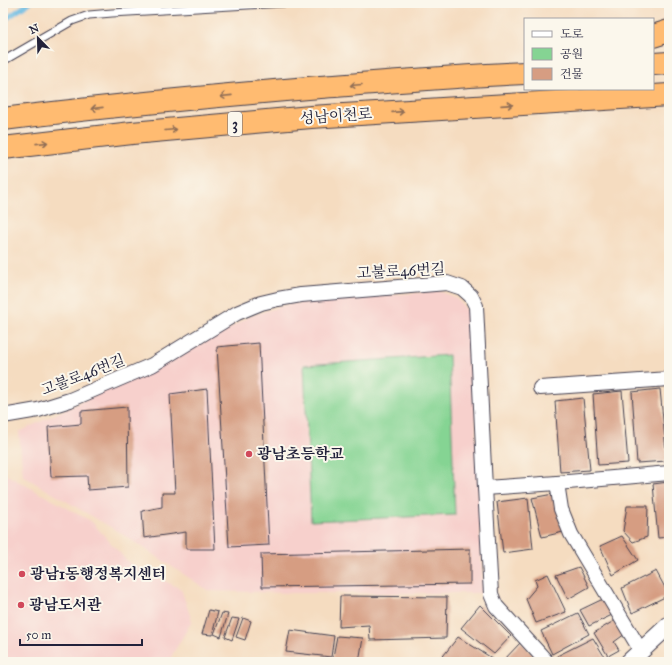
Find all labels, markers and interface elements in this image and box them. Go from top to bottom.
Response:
north arrow [18,18,58,58]
legend [524,18,654,90]
text: N [27,21,42,37]
text: 도로 [560,27,584,41]
text: 공원 [560,47,583,61]
text: 건물 [560,67,584,81]
one-way arrow [350,81,363,88]
one-way arrow [220,92,233,99]
one-way arrow [500,101,513,108]
street label: 성남이천로 [299,104,373,128]
one-way arrow [91,105,104,112]
one-way arrow [391,108,404,115]
road number: 3 [228,112,242,136]
one-way arrow [164,126,177,133]
one-way arrow [35,140,48,147]
street label: 고불로46번길 [356,260,446,282]
street label: 고불로46번길 [38,351,128,399]
place label: 광남초등학교 [257,445,344,463]
marker: 광남초등학교 [244,449,254,459]
place label: 광남1동행정복지센터 [30,565,166,583]
marker: 광남1동행정복지센터 [17,569,27,579]
place label: 광남도서관 [29,596,102,614]
marker: 광남도서관 [16,600,26,610]
scale bar [20,621,142,647]
text: 50 m [26,628,51,642]

